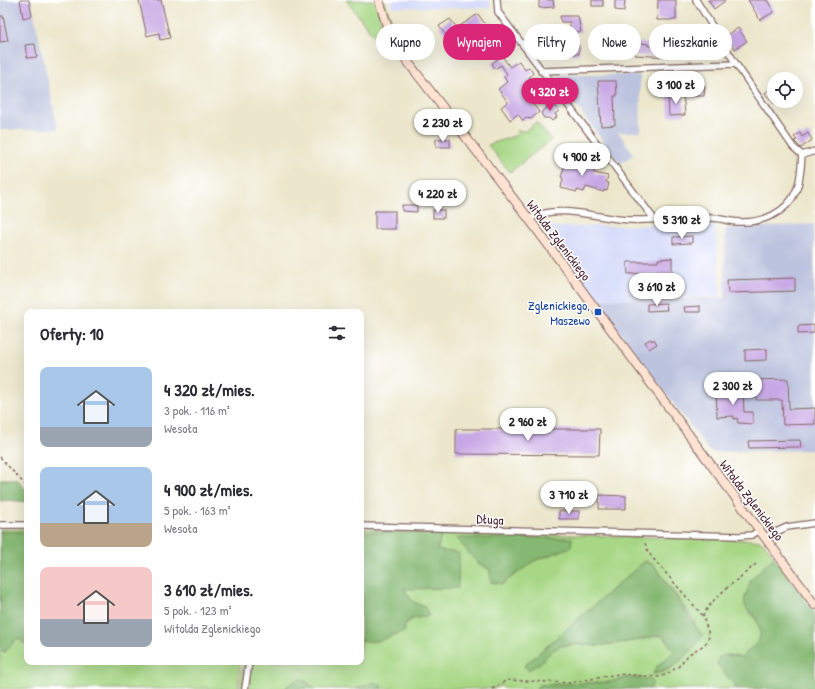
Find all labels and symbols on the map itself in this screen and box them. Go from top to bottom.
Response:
pin: 3 100 zł [635,71,717,105]
pin: 4 320 zł [509,78,591,112]
pin: 2 230 zł [402,109,484,143]
pin: 4 900 zł [541,143,623,177]
pin: 4 220 zł [397,180,479,214]
street label: Witolda Zglenickiego [523,196,595,284]
pin: 5 310 zł [641,206,723,240]
pin: 3 610 zł [616,273,698,307]
place label: Zglenickiego, Maszewo [528,296,590,329]
marker: Zglenickiego, Maszewo [593,307,603,317]
pin: 2 300 zł [692,372,774,406]
pin: 2 960 zł [487,408,569,442]
street label: Witolda Zglenickiego [716,456,788,544]
pin: 3 710 zł [528,481,610,515]
street label: Długa [476,509,504,529]

